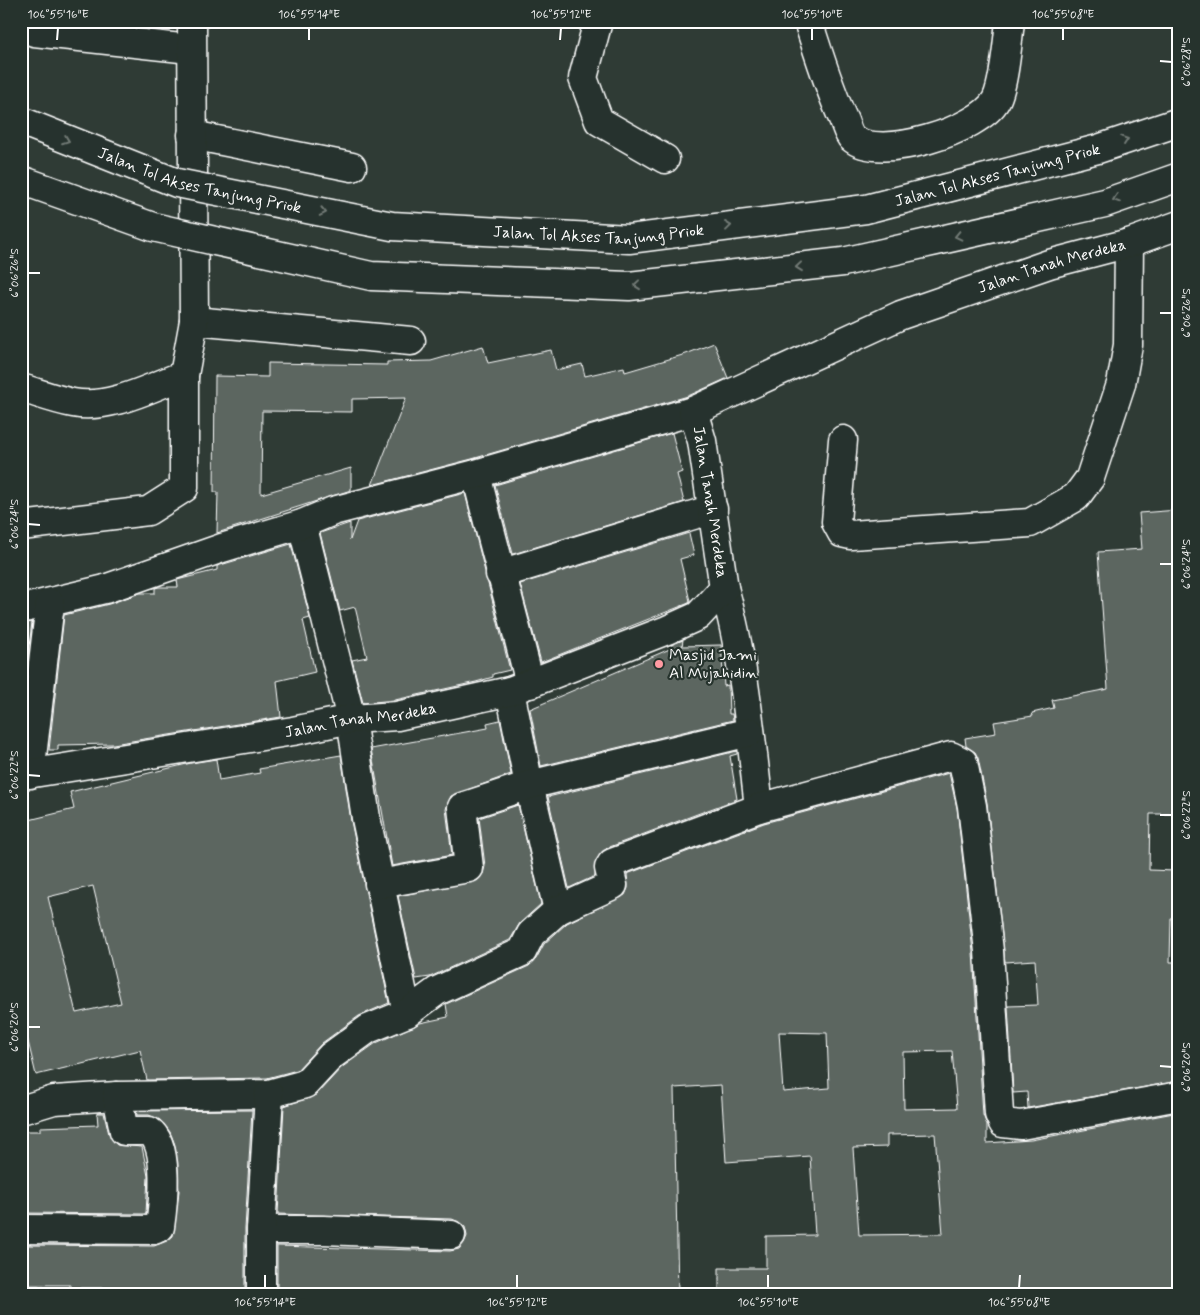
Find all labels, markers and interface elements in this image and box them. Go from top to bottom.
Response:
text: 106°55'16"E [27,7,89,23]
text: 106°55'14"E [278,7,340,23]
text: 106°55'12"E [530,7,592,23]
text: 106°55'10"E [781,7,843,23]
text: 106°55'08"E [1032,7,1094,23]
text: 6°06'28"S [1179,37,1195,87]
one-way arrow [61,134,70,144]
one-way arrow [1120,136,1129,146]
street label: Jalan Tol Akses Tanjung Priok [892,138,1102,212]
street label: Jalan Tol Akses Tanjung Priok [95,142,303,218]
one-way arrow [1112,193,1121,203]
one-way arrow [318,206,327,217]
street label: Jalan Tol Akses Tanjung Priok [493,219,705,250]
one-way arrow [724,221,732,232]
one-way arrow [954,230,963,241]
street label: Jalan Tanah Merdeka [975,234,1128,298]
text: 6°06'26"S [7,248,23,298]
one-way arrow [794,261,802,272]
one-way arrow [633,279,641,290]
text: 6°06'26"S [1179,288,1195,338]
street label: Jalan Tanah Merdeka [688,425,732,579]
text: 6°06'24"S [7,499,23,549]
text: 6°06'24"S [1179,539,1195,589]
place label: Masjid Jami Al Mujahidin [669,645,758,684]
marker: Masjid Jami Al Mujahidin [653,658,665,670]
street label: Jalan Tanah Merdeka [283,697,438,743]
text: 6°06'22"S [7,750,23,800]
text: 6°06'22"S [1179,790,1195,840]
text: 6°06'20"S [7,1002,23,1052]
text: 6°06'20"S [1179,1042,1195,1092]
text: 106°55'14"E [234,1295,296,1311]
text: 106°55'12"E [486,1295,548,1311]
text: 106°55'10"E [737,1295,799,1311]
text: 106°55'08"E [988,1295,1050,1311]

